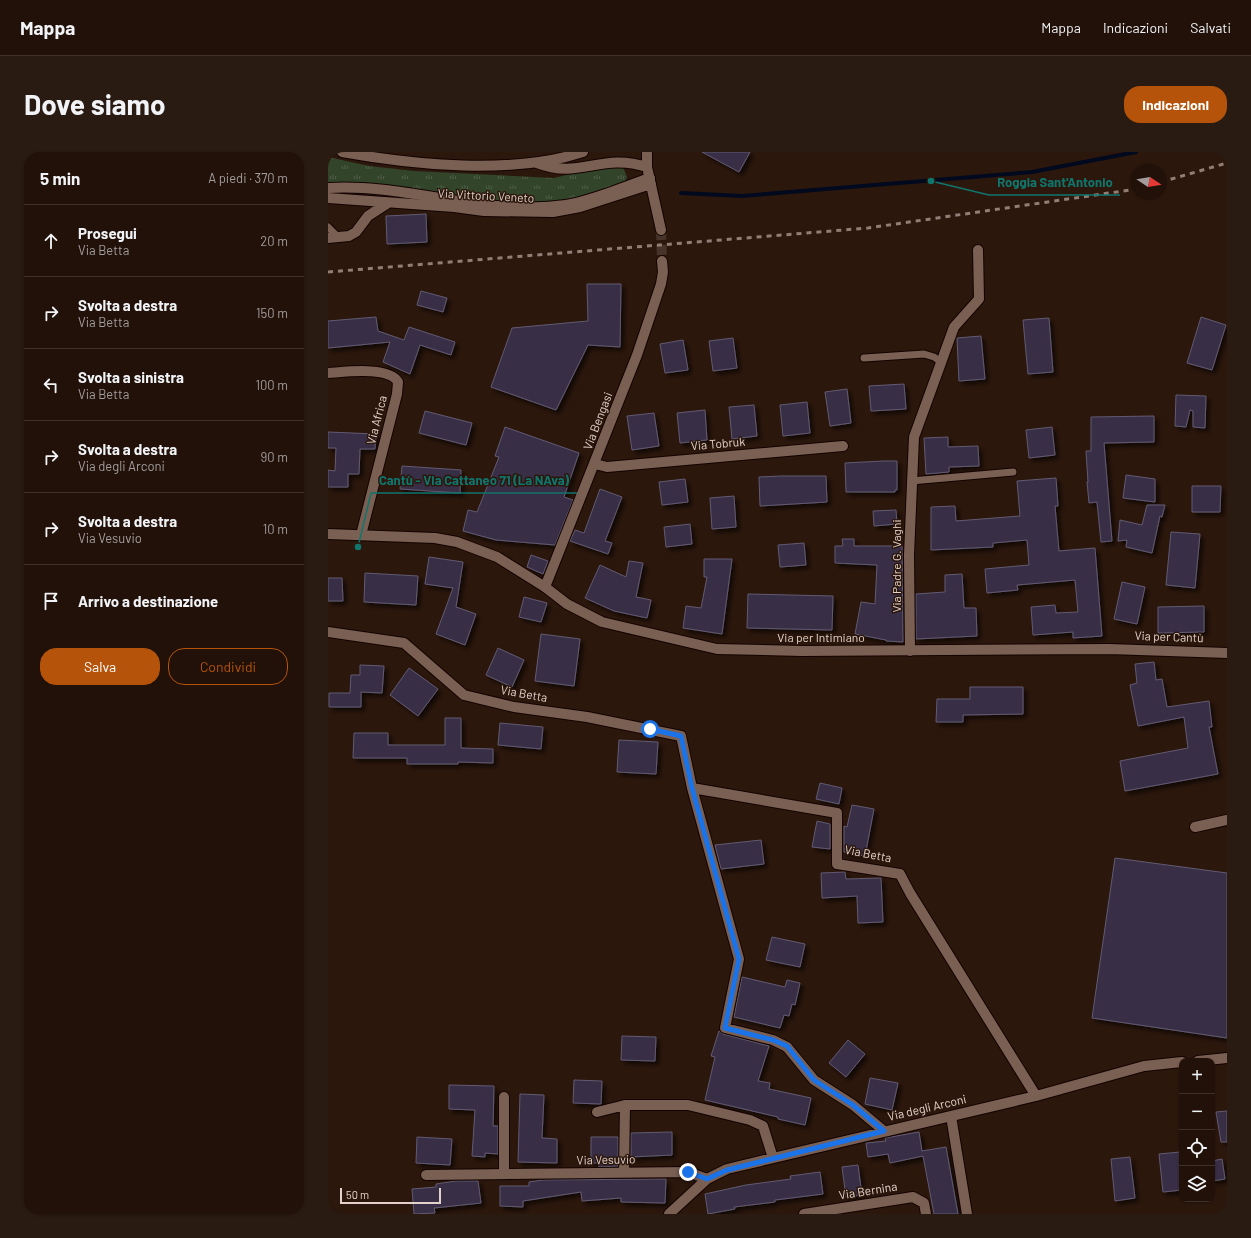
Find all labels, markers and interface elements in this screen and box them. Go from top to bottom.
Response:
text: Mappa [20,16,75,39]
text: Mappa [1041,19,1081,36]
text: Indicazioni [1103,19,1168,36]
text: Salvati [1190,19,1231,36]
button: Indicazioni [1124,86,1227,123]
text: Dove siamo [24,87,166,121]
north arrow [1131,164,1167,200]
text: 5 min [40,168,80,188]
text: A piedi · 370 m [208,170,288,186]
callout: Roggia Sant'Antonio [989,170,1120,195]
text: Roggia Sant'Antonio [997,174,1113,190]
street label: Via Vittorio Veneto [437,185,535,205]
text: Prosegui [78,224,137,242]
icon: ahead [40,230,62,252]
text: 20 m [260,233,288,249]
text: Via Betta [78,242,129,258]
text: Svolta a destra [78,296,177,314]
icon: right [40,302,62,324]
text: 150 m [256,305,288,321]
text: Via Betta [78,314,129,330]
text: Svolta a sinistra [78,368,184,386]
icon: left [40,374,62,396]
text: 100 m [255,377,288,393]
text: Via Betta [78,386,129,402]
street label: Via Bengasi [580,390,614,451]
street label: Via Africa [363,394,389,446]
street label: Via Tobruk [690,434,746,452]
text: Svolta a destra [78,440,177,458]
icon: right [40,446,62,468]
text: 90 m [261,449,288,465]
text: Via degli Arconi [78,458,165,474]
callout: Cantù - Via Cattaneo 71 (La NAva) [371,468,577,493]
text: Cantù - Via Cattaneo 71 (La NAva) [379,472,570,488]
text: Svolta a destra [78,512,177,530]
icon: right [40,518,62,540]
street label: Via Padre G. Vaghi [889,519,903,613]
text: 10 m [263,521,288,537]
text: Via Vesuvio [78,530,142,546]
icon: arrive [40,590,62,612]
text: Arrivo a destinazione [78,592,218,610]
street label: Via per Cantù [1134,628,1204,644]
street label: Via per Intimiano [777,630,865,644]
button: Salva [40,648,160,685]
button: Condividi [168,648,288,685]
street label: Via Betta [500,682,549,704]
route start [641,720,659,738]
street label: Via Betta [844,842,893,864]
map controls [1179,1058,1215,1202]
button: + [1179,1058,1215,1094]
street label: Via degli Arconi [886,1091,967,1123]
button: − [1179,1094,1215,1130]
button: locate [1179,1130,1215,1166]
street label: Via Vesuvio [576,1151,636,1167]
route end [679,1163,697,1181]
button: layers [1179,1166,1215,1202]
street label: Via Bernina [838,1178,898,1202]
scale bar [340,1186,441,1205]
text: 50 m [346,1188,369,1201]

